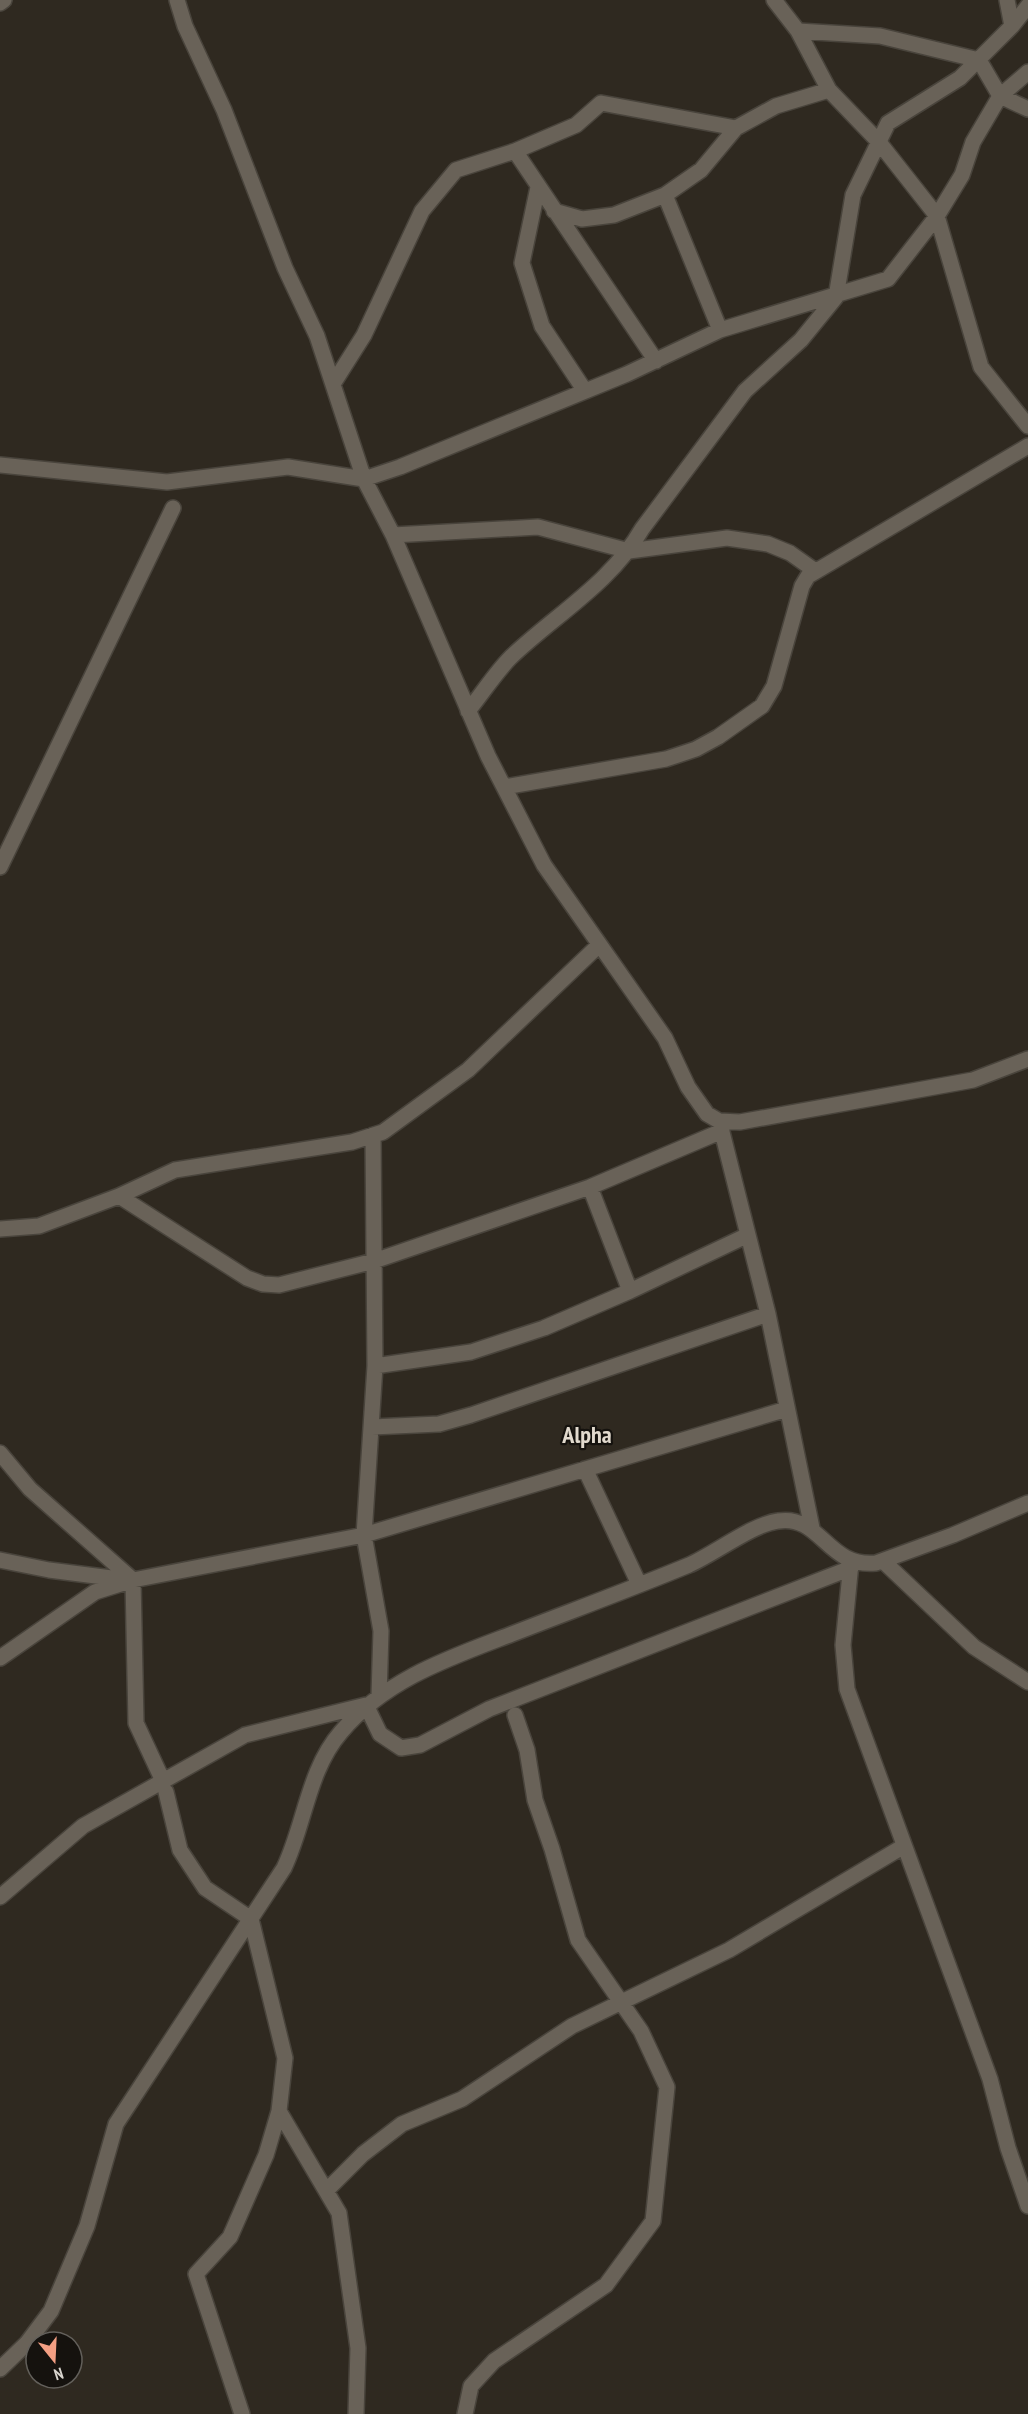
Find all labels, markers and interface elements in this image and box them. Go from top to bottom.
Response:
district label: Alpha [561,1419,612,1450]
north arrow [24,2330,84,2390]
text: N [51,2363,66,2385]

